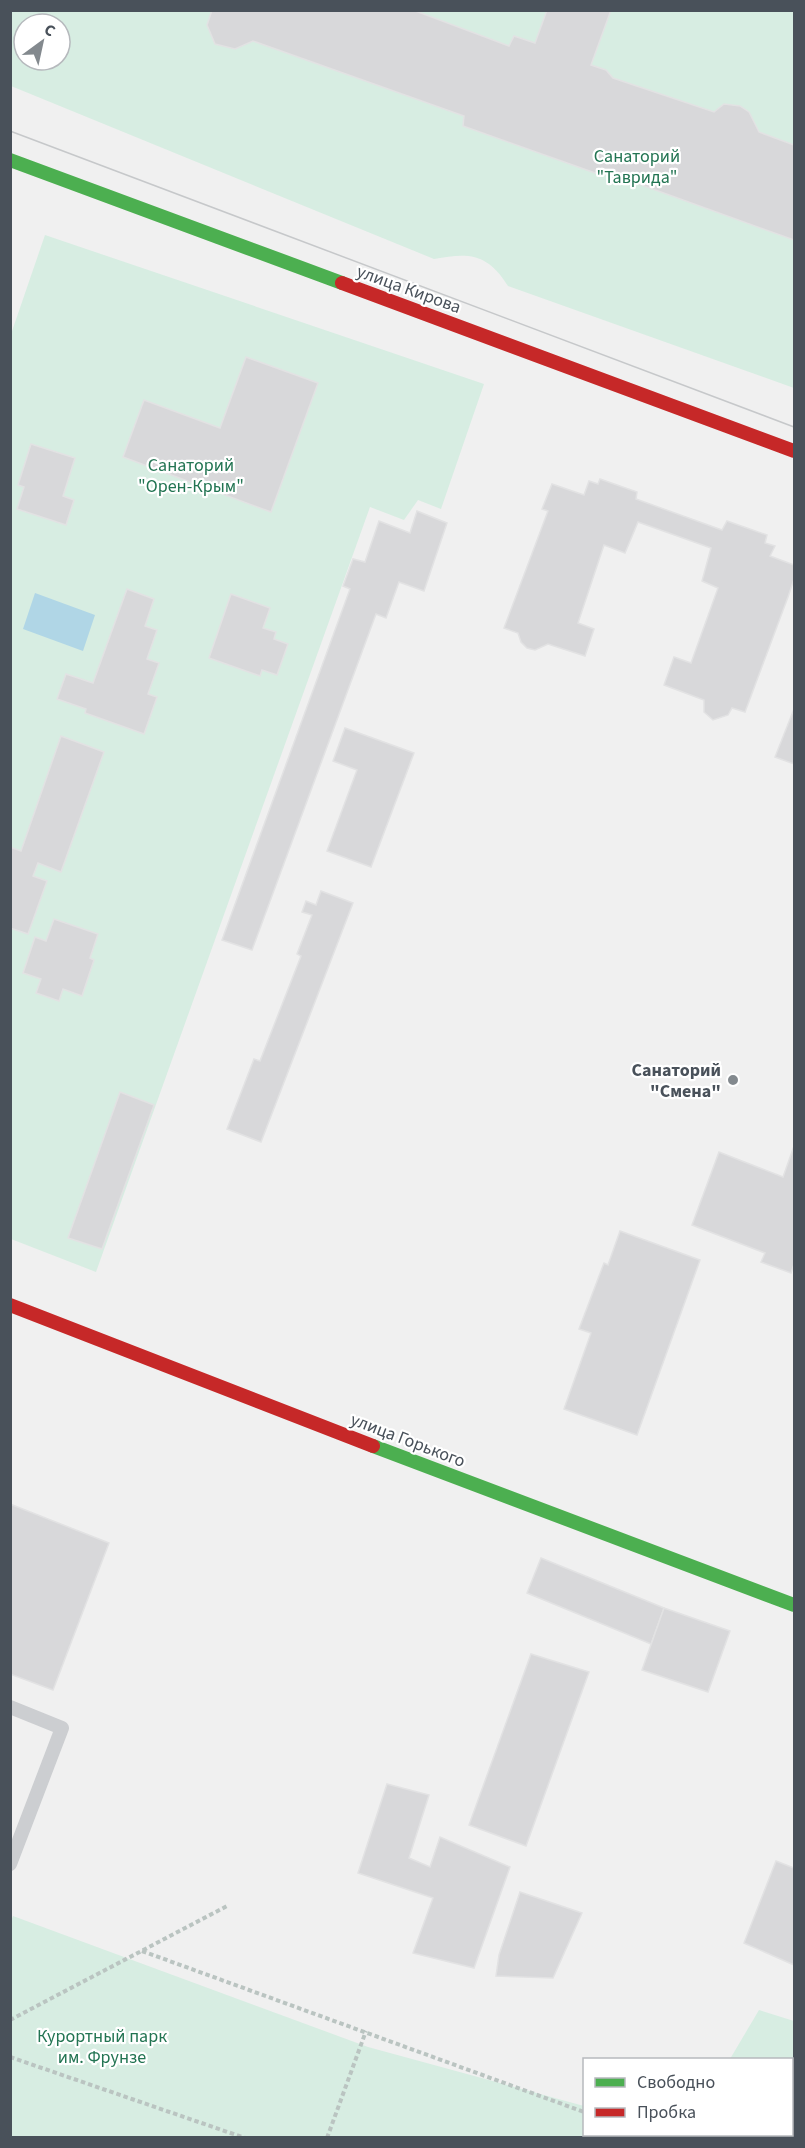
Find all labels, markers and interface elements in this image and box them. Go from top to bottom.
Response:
north arrow [12,12,72,72]
text: С [40,18,60,42]
park label: Санаторий "Таврида" [594,144,680,190]
street label: улица Кирова [353,259,464,320]
park label: Санаторий "Орен-Крым" [138,453,244,499]
place label: Санаторий "Смена" [632,1058,721,1104]
marker: Санаторий "Смена" [726,1073,740,1087]
street label: улица Горького [347,1407,469,1474]
park label: Курортный парк им. Фрунзе [37,2024,167,2070]
legend [583,2058,793,2136]
text: Свободно [637,2070,715,2095]
text: Пробка [637,2100,696,2125]

